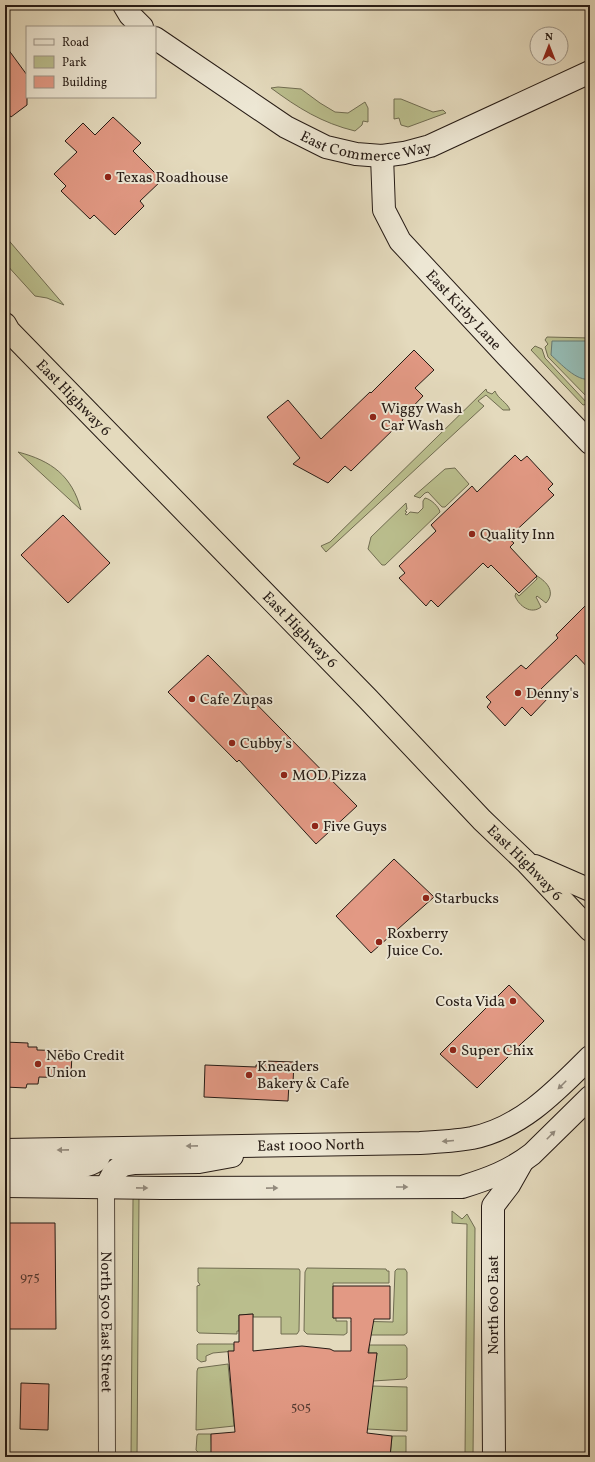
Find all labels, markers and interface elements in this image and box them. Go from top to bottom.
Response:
legend [26,26,156,98]
north arrow [529,26,569,66]
text: N [545,30,553,45]
text: Road [62,35,89,51]
text: Park [62,55,87,71]
text: Building [62,75,107,91]
street label: East Commerce Way [296,127,434,168]
place label: Texas Roadhouse [116,168,228,189]
marker: Texas Roadhouse [103,172,113,182]
street label: East Kirby Lane [420,266,506,356]
street label: East Highway 6 [30,355,115,442]
place label: Wiggy Wash Car Wash [381,399,463,437]
marker: Wiggy Wash Car Wash [368,412,378,422]
place label: Quality Inn [480,525,555,546]
marker: Quality Inn [467,529,477,539]
street label: East Highway 6 [257,587,341,674]
place label: Denny's [526,684,579,705]
marker: Denny's [513,688,523,698]
place label: Cafe Zupas [200,690,273,711]
marker: Cafe Zupas [187,694,197,704]
place label: Cubby's [240,734,292,755]
marker: Cubby's [227,738,237,748]
place label: MOD Pizza [292,766,367,787]
marker: MOD Pizza [279,770,289,780]
place label: Five Guys [323,817,387,838]
marker: Five Guys [310,821,320,831]
street label: East Highway 6 [481,821,567,906]
place label: Starbucks [434,889,499,910]
marker: Starbucks [421,893,431,903]
place label: Roxberry Juice Co. [387,924,448,962]
marker: Roxberry Juice Co. [374,937,384,947]
place label: Costa Vida [436,992,505,1013]
marker: Costa Vida [508,996,518,1006]
place label: Super Chix [461,1041,534,1062]
marker: Super Chix [448,1045,458,1055]
place label: Nebo Credit Union [46,1046,125,1084]
place label: Kneaders Bakery & Cafe [257,1057,349,1095]
marker: Nebo Credit Union [33,1059,43,1069]
marker: Kneaders Bakery & Cafe [244,1070,254,1080]
one-way arrow [557,1080,567,1090]
one-way arrow [546,1130,556,1140]
street label: East 1000 North [257,1135,365,1158]
one-way arrow [442,1137,454,1144]
one-way arrow [185,1143,198,1149]
one-way arrow [57,1146,69,1153]
one-way arrow [396,1184,409,1190]
one-way arrow [136,1185,149,1191]
one-way arrow [266,1185,279,1191]
street label: North 500 East Street [94,1251,116,1393]
street label: North 600 East [484,1255,505,1355]
house number: 975 [20,1269,40,1287]
house number: 505 [291,1399,311,1417]

